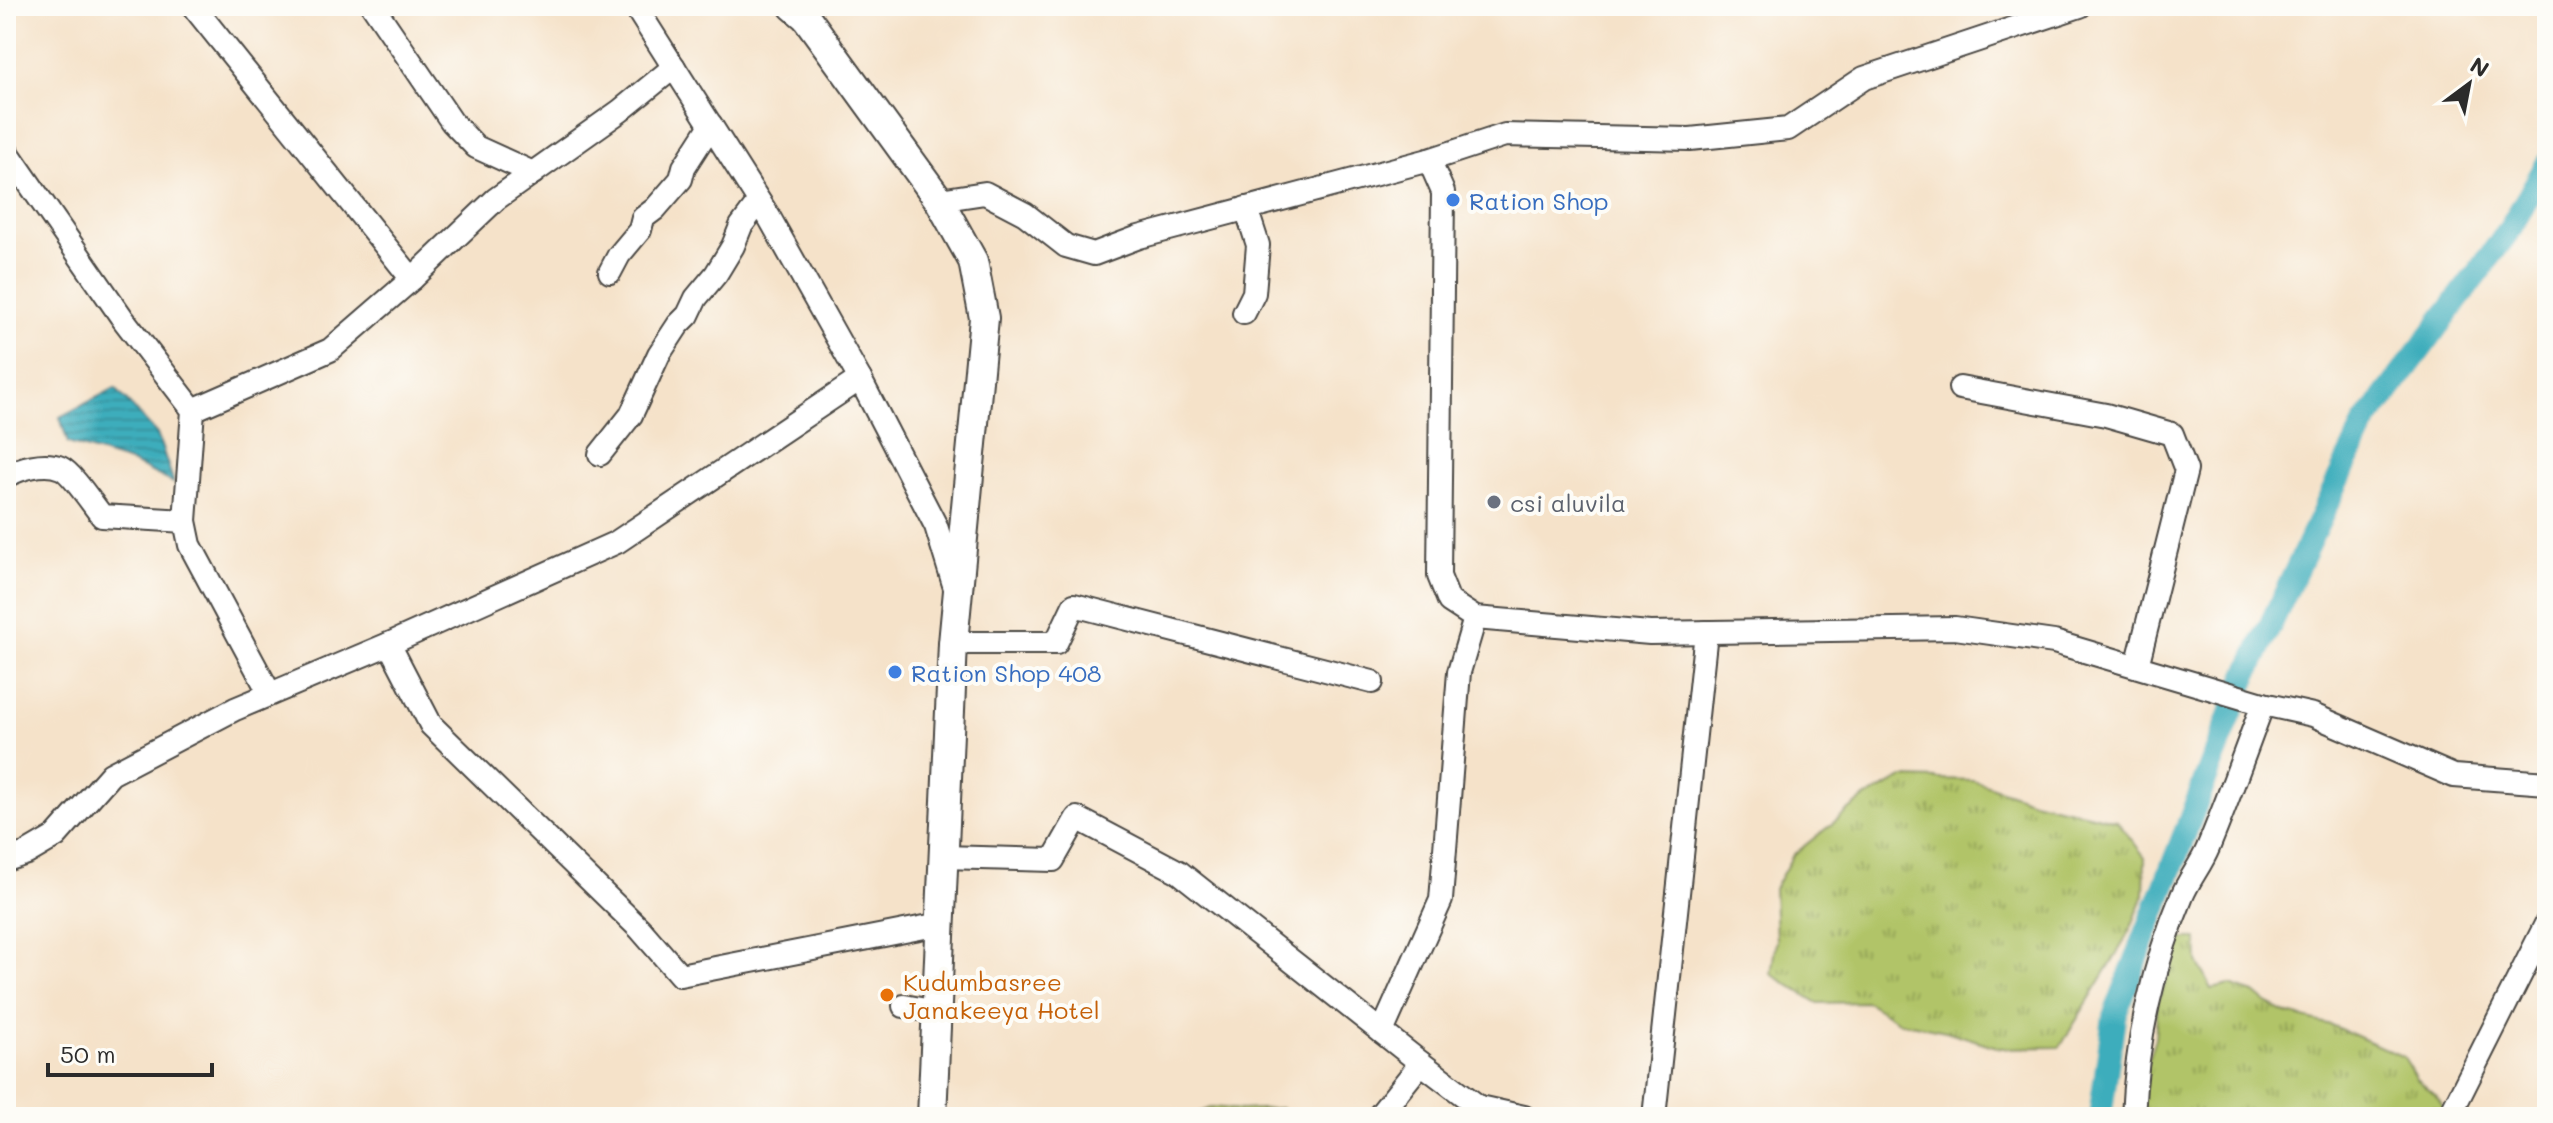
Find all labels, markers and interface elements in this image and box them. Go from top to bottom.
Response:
north arrow [2429,44,2509,124]
text: N [2465,50,2495,83]
place label: Ration Shop [1469,185,1609,216]
marker: Ration Shop [1444,191,1462,209]
place label: csi aluvila [1510,487,1626,518]
marker: csi aluvila [1485,493,1503,511]
place label: Ration Shop 408 [911,657,1102,688]
marker: Ration Shop 408 [886,663,904,681]
place label: Kudumbasree Janakeeya Hotel [903,966,1100,1025]
marker: Kudumbasree Janakeeya Hotel [878,986,896,1004]
scale bar [48,1027,212,1077]
text: 50 m [60,1038,116,1069]

